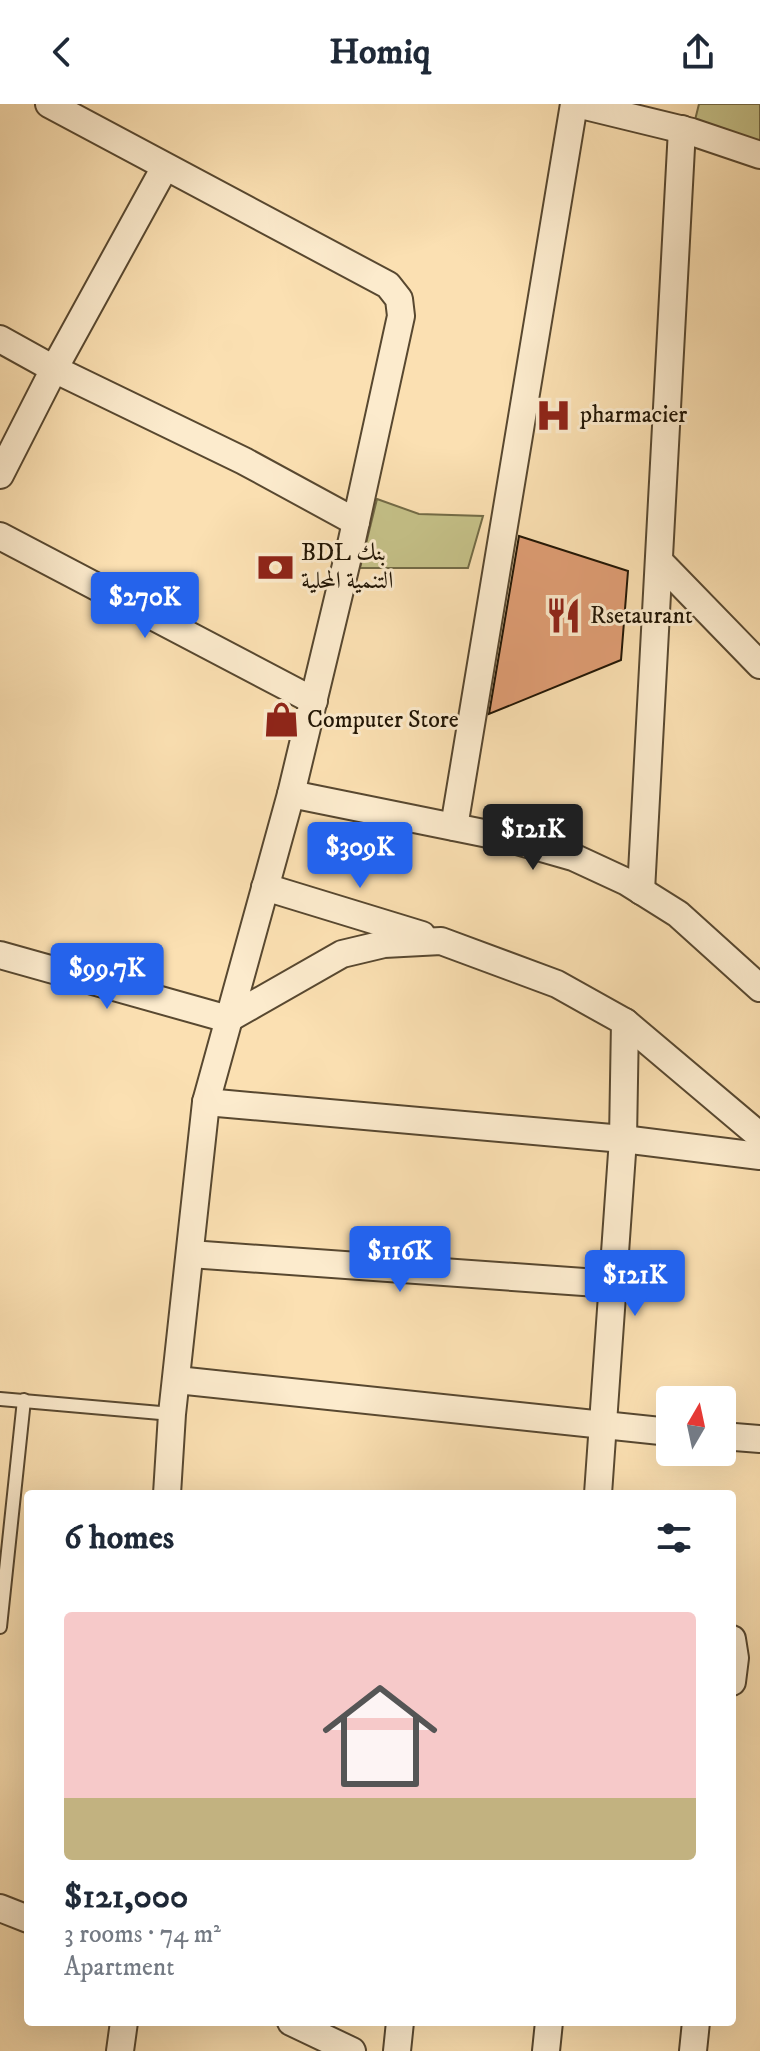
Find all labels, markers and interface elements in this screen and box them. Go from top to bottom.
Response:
icon: back [40,30,84,74]
text: Homiq [329,30,431,75]
icon: share [676,30,720,74]
hospital icon: pharmacier [535,396,573,434]
place label: pharmacier [579,400,687,430]
place label: BDL بنك التنمية المحلية [301,538,393,596]
bank icon: BDL بنك التنمية المحلية [256,548,294,586]
pin: $270K [89,572,201,640]
text: $270K [109,581,181,614]
restaurant icon: Rsetaurant [545,597,583,635]
place label: Rsetaurant [590,601,693,631]
shop icon: Computer Store [262,701,300,739]
place label: Computer Store [307,705,459,735]
pin: $121K [477,804,589,872]
text: $121K [501,813,565,846]
pin: $309K [304,822,416,890]
text: $309K [325,831,395,864]
pin: $99.7K [42,943,172,1011]
text: $99.7K [69,952,145,985]
pin: $116K [344,1226,456,1294]
text: $116K [368,1235,432,1268]
pin: $121K [579,1250,691,1318]
text: $121K [603,1259,667,1292]
north arrow [656,1386,736,1466]
map controls [656,1386,736,1466]
icon: filters [652,1516,696,1560]
text: 6 homes [64,1517,174,1559]
icon: home [308,1664,452,1808]
text: $121,000 [64,1876,188,1918]
text: 3 rooms · 74 m² [64,1918,221,1951]
text: Apartment [64,1951,175,1984]

